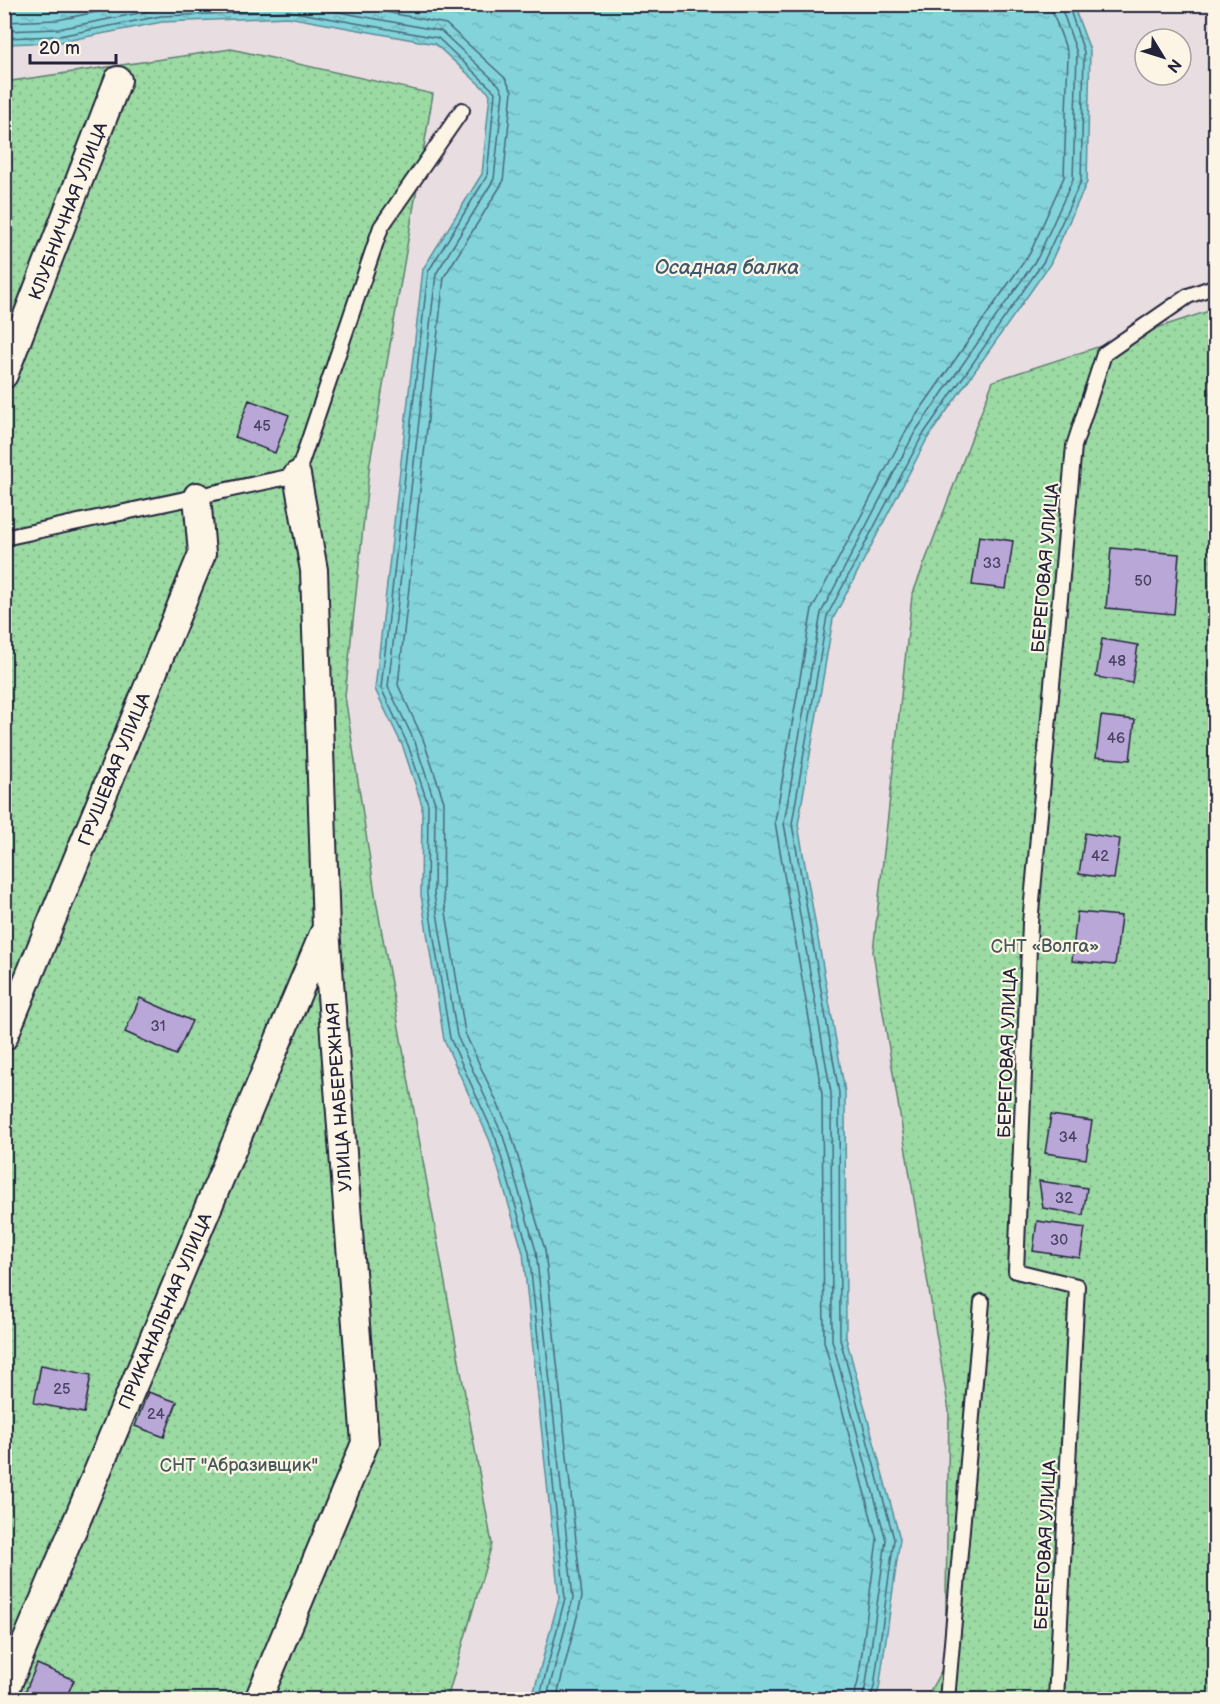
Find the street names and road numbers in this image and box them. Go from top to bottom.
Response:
street label: КЛУБНИЧНАЯ УЛИЦА [25,119,112,303]
street label: БЕРЕГОВАЯ УЛИЦА [1028,482,1063,654]
street label: ГРУШЕВАЯ УЛИЦА [74,689,155,849]
street label: БЕРЕГОВАЯ УЛИЦА [994,968,1021,1138]
street label: УЛИЦА НАБЕРЕЖНАЯ [322,1001,357,1193]
street label: ПРИКАНАЛЬНАЯ УЛИЦА [115,1210,216,1413]
street label: БЕРЕГОВАЯ УЛИЦА [1031,1459,1060,1631]

